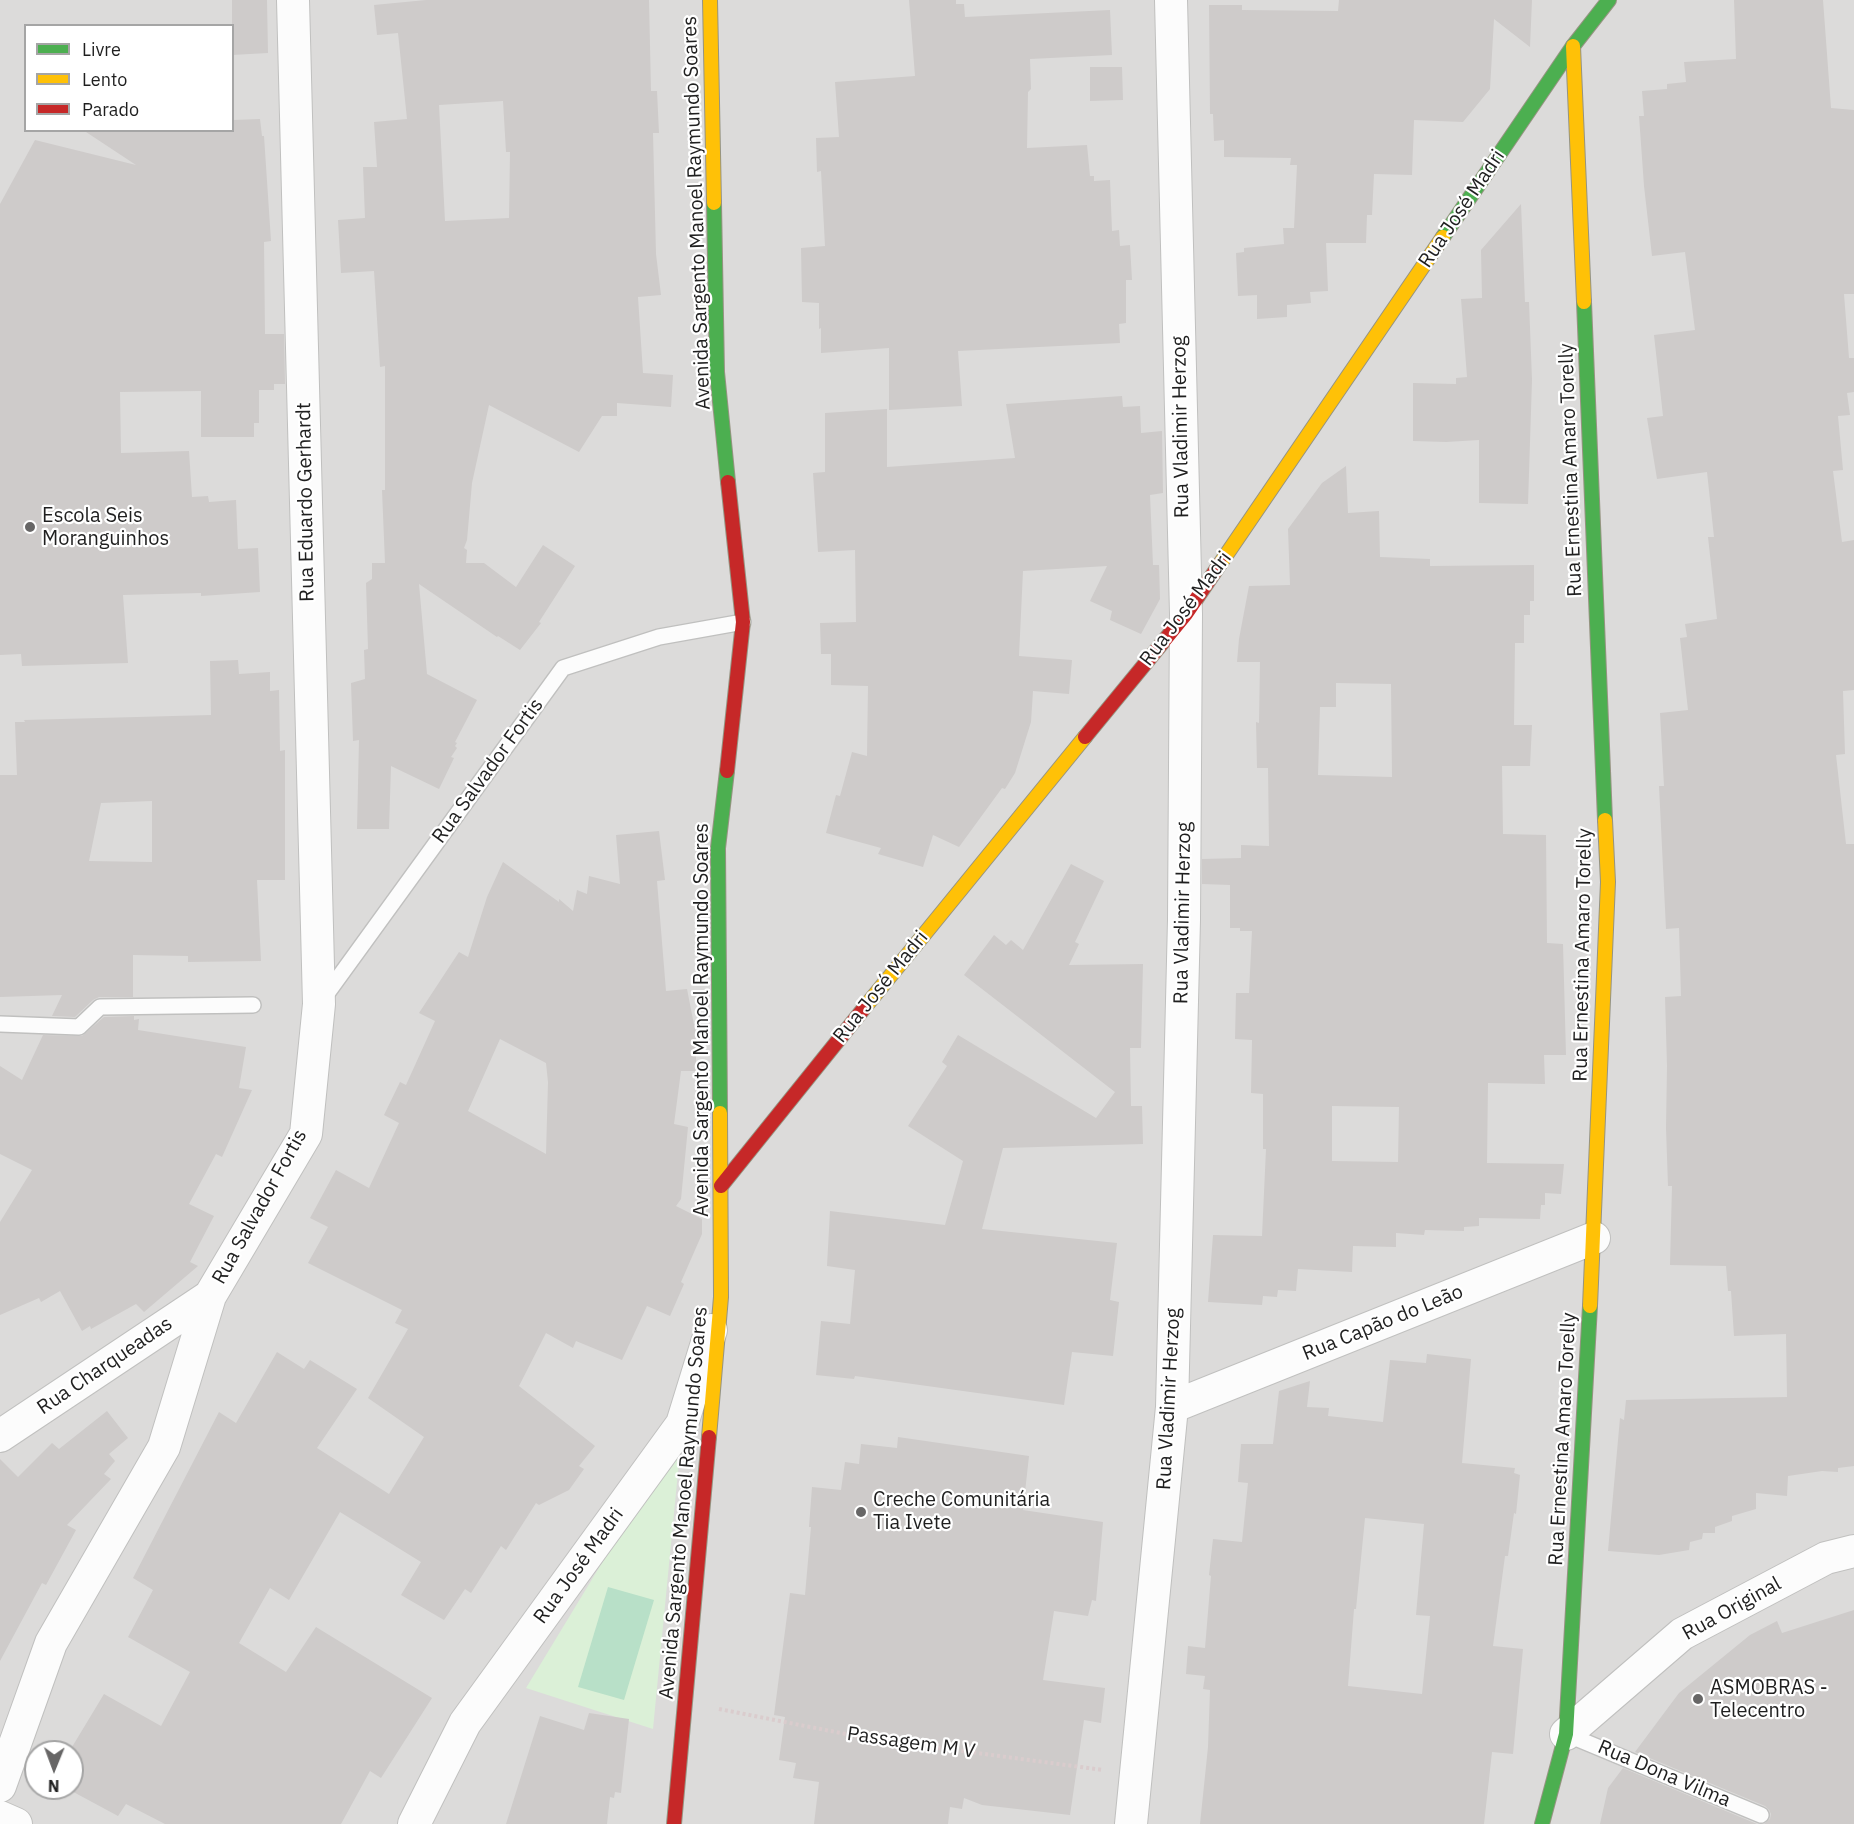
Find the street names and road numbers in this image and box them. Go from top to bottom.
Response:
street label: Avenida Sargento Manoel Raymundo Soares [678,16,716,410]
street label: Rua José Madri [1414,145,1510,273]
street label: Rua Vladimir Herzog [1167,336,1195,518]
street label: Rua Ernestina Amaro Torelly [1555,343,1587,597]
street label: Rua Eduardo Gerhardt [292,402,320,602]
street label: Rua José Madri [1135,547,1237,671]
street label: Rua Salvador Fortis [427,694,549,848]
street label: Rua Vladimir Herzog [1169,822,1197,1004]
street label: Avenida Sargento Manoel Raymundo Soares [690,823,714,1217]
street label: Rua Ernestina Amaro Torelly [1569,828,1597,1082]
street label: Rua José Madri [828,926,934,1048]
street label: Rua Salvador Fortis [207,1125,313,1289]
street label: Rua Capão do Leão [1299,1280,1467,1366]
street label: Avenida Sargento Manoel Raymundo Soares [655,1306,713,1700]
street label: Rua Vladimir Herzog [1152,1307,1186,1491]
street label: Rua Charqueadas [33,1312,177,1420]
street label: Rua Ernestina Amaro Torelly [1544,1312,1582,1566]
street label: Rua José Madri [529,1503,629,1629]
street label: Rua Original [1678,1572,1786,1646]
street label: Passagem M V [845,1722,977,1764]
street label: Rua Dona Vilma [1594,1735,1734,1813]

